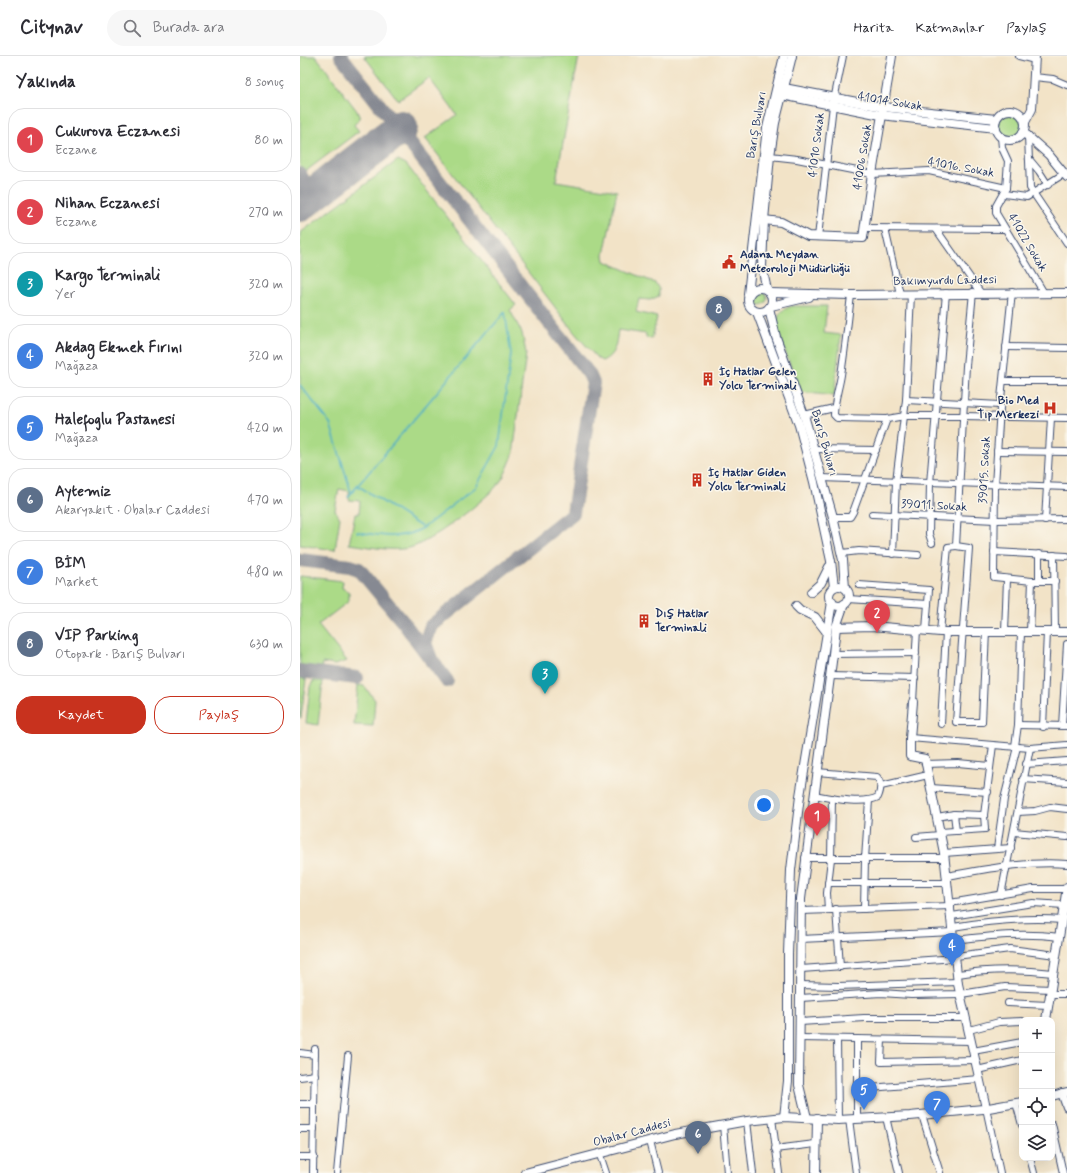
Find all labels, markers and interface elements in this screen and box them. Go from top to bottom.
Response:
search box [107,10,387,46]
text: Citynav [20,15,83,40]
icon: search [121,17,143,39]
text: Burada ara [153,18,224,38]
text: Harita [853,19,894,37]
text: Katmanlar [916,19,984,37]
text: Paylaş [1006,19,1047,37]
text: Yakında [16,71,76,93]
text: 8 sonuç [245,74,284,91]
street label: 41014 Sokak [856,89,924,115]
street label: Barış Bulvarı [743,90,771,160]
street label: 41010 Sokak [805,112,829,178]
text: Cukurova Eczanesi [55,122,180,142]
street label: 41006 Sokak [850,123,876,191]
text: 1 [27,132,33,149]
text: 80 m [254,132,283,149]
text: Eczane [55,142,98,159]
street label: 41016. Sokak [926,154,996,182]
text: Nihan Eczanesi [55,194,160,214]
text: 2 [27,204,33,221]
text: 270 m [248,204,283,221]
street label: 41022 Sokak [1003,211,1051,275]
text: Eczane [55,214,98,231]
place label: Adana Meydan Meteoroloji Müdürlüğü [740,247,850,277]
public building icon: Adana Meydan Meteoroloji Müdürlüğü [721,254,737,270]
text: Kargo Terminali [55,266,160,286]
street label: Bakımyurdu Caddesi [893,272,997,290]
text: 3 [27,276,33,293]
text: 320 m [249,276,283,293]
text: Yer [55,286,75,303]
pin: 8 [706,296,732,329]
text: Akdag Ekmek Fırını [55,338,183,358]
text: 4 [26,348,34,365]
text: 320 m [249,348,283,365]
text: Mağaza [55,358,98,375]
place label: İç Hatlar Gelen Yolcu Terminali [719,364,797,394]
building icon: İç Hatlar Gelen Yolcu Terminali [700,371,716,387]
place label: Bio Med Tıp Merkezi [977,393,1039,423]
hospital icon: Bio Med Tıp Merkezi [1042,400,1058,416]
street label: Barış Bulvarı [807,408,841,478]
text: Halefoglu Pastanesi [55,410,175,430]
text: 5 [26,420,34,437]
text: 420 m [247,420,283,437]
text: Mağaza [55,430,98,447]
street label: 39015. Sokak [975,436,995,504]
place label: İç Hatlar Giden Yolcu Terminali [708,465,786,495]
building icon: İç Hatlar Giden Yolcu Terminali [689,472,705,488]
text: Aytemiz [55,482,111,502]
text: 6 [27,492,33,509]
text: 470 m [247,492,283,509]
street label: 39011. Sokak [900,496,968,516]
text: Akaryakıt · Obalar Caddesi [55,502,210,519]
text: BİM [55,554,86,574]
text: 7 [26,564,34,581]
text: 480 m [247,564,283,581]
text: Market [55,574,98,591]
pin: 2 [864,600,890,633]
place label: Dış Hatlar Terminali [655,606,709,636]
building icon: Dış Hatlar Terminali [636,613,652,629]
text: VIP Parking [55,626,139,646]
text: 8 [26,636,34,653]
text: 630 m [249,636,283,653]
text: Otopark · Barış Bulvarı [55,646,185,663]
pin: 3 [532,661,558,694]
button: Kaydet [16,696,146,734]
button: Paylaş [154,696,284,734]
your location [754,795,774,815]
pin: 1 [804,803,830,836]
pin: 4 [939,933,965,966]
map controls [1019,1017,1055,1161]
button: + [1019,1017,1055,1053]
button: − [1019,1053,1055,1089]
pin: 5 [851,1077,877,1110]
button: locate [1019,1089,1055,1125]
pin: 7 [924,1091,950,1124]
street label: Obalar Caddesi [591,1115,673,1151]
pin: 6 [685,1121,711,1154]
button: layers [1019,1125,1055,1161]

